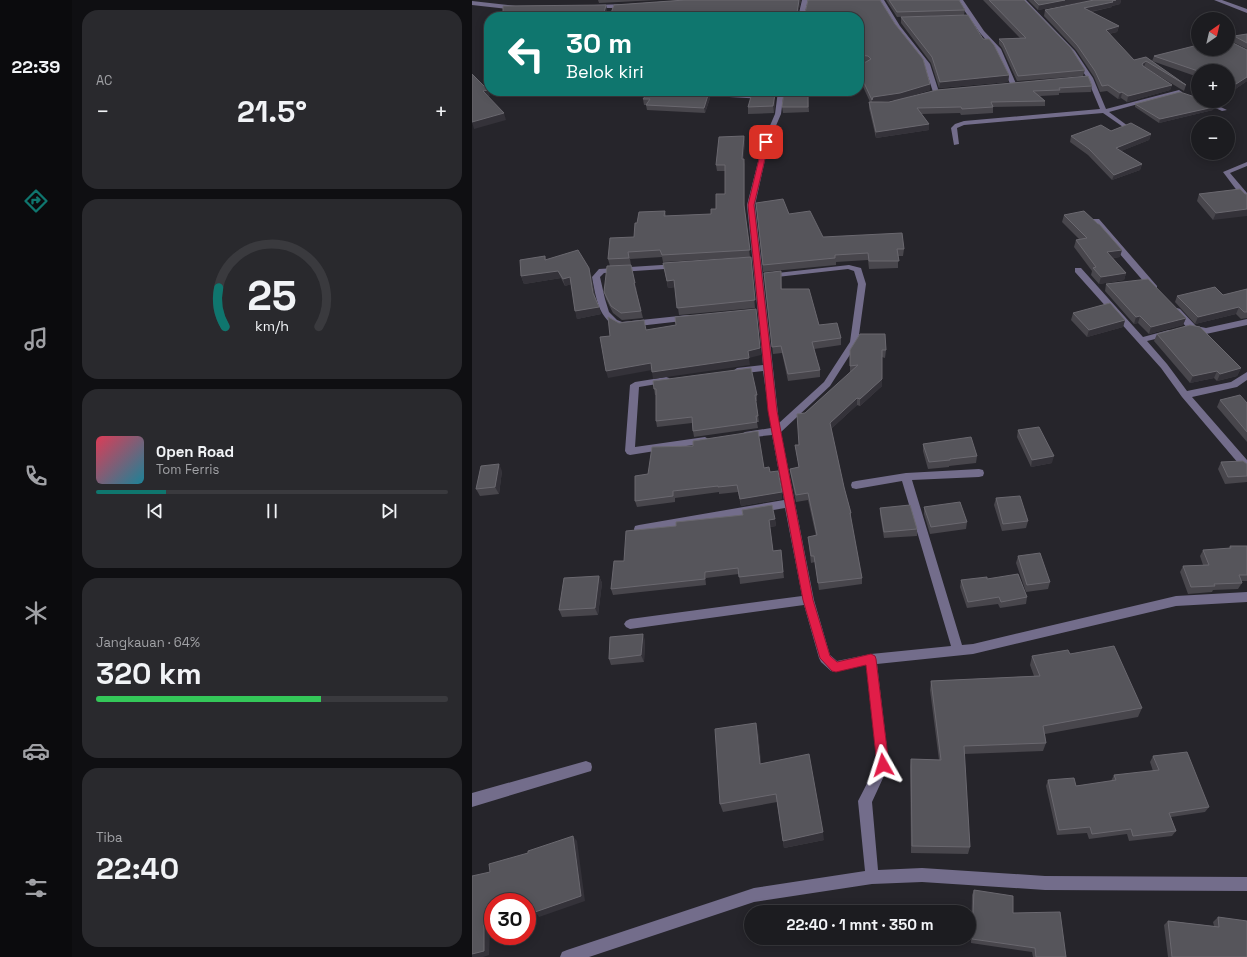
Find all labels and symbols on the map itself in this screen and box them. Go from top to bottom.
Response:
north arrow [1191,12,1235,56]
pin [749,125,783,159]
position arrow [862,744,904,786]
speed limit sign: 30 [484,893,536,945]

